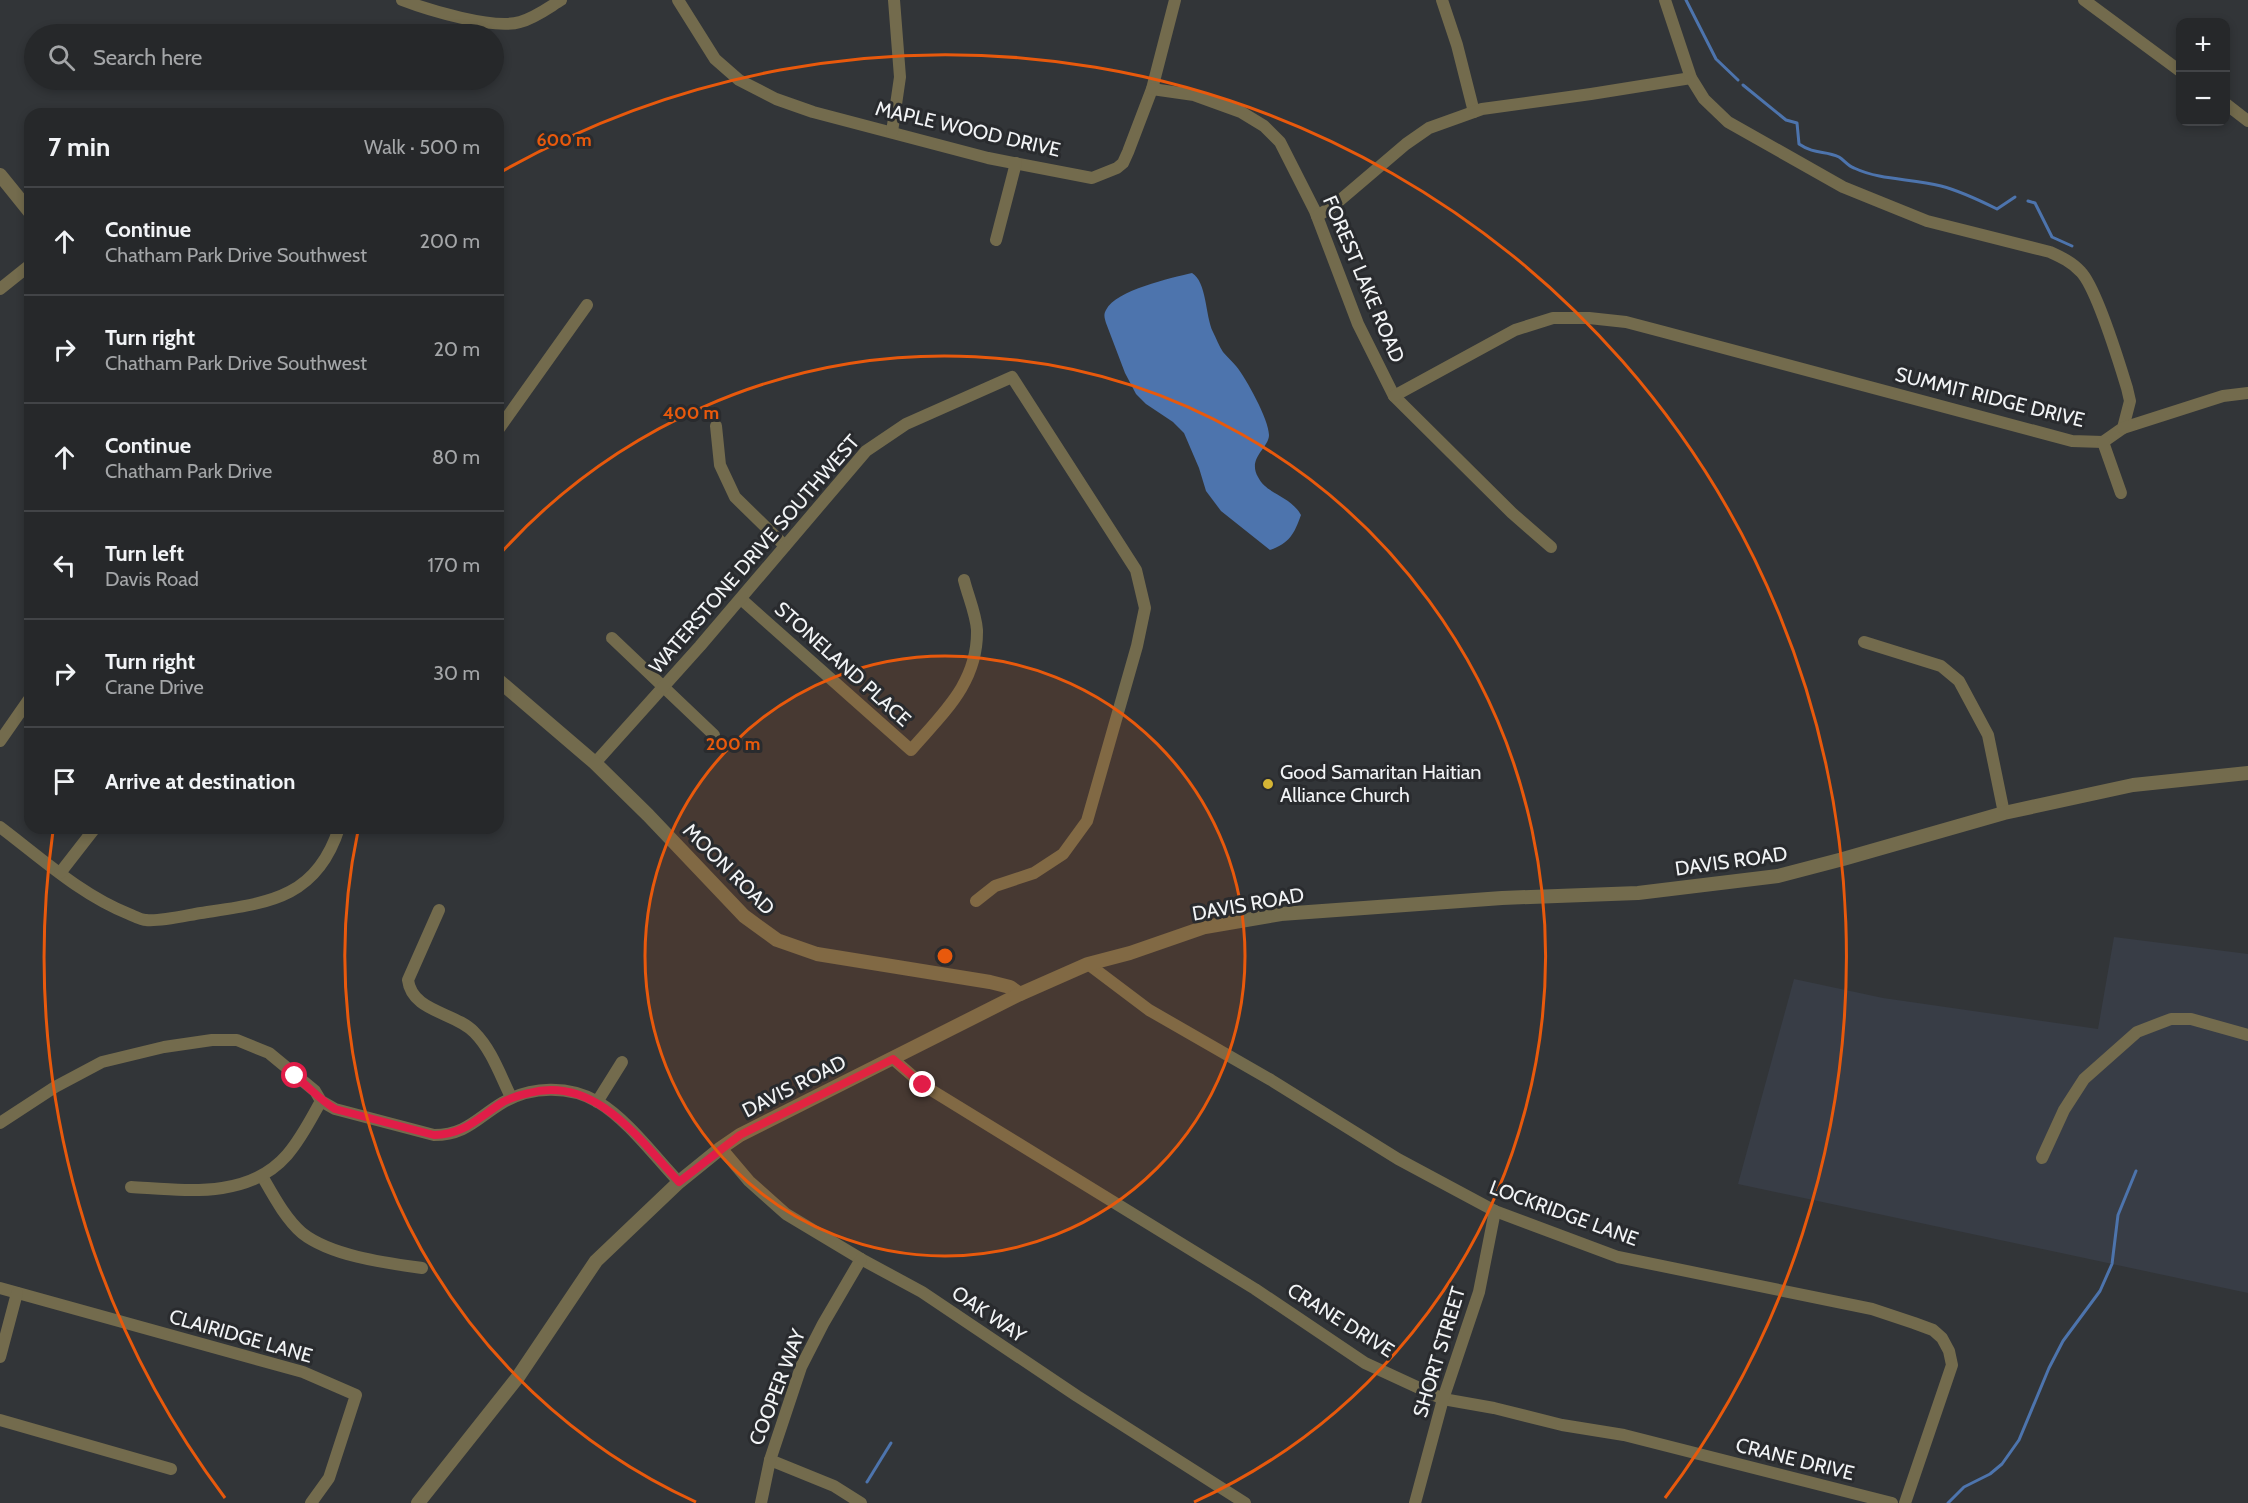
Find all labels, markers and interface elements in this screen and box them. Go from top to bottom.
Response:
map controls [2176,18,2230,126]
button: + [2176,18,2230,72]
search box [24,24,504,90]
icon: search [45,41,78,74]
text: Search here [93,44,202,71]
button: − [2176,72,2230,126]
street label: MAPLE WOOD DRIVE [873,96,1063,162]
text: 600 m [536,129,592,151]
text: 7 min [48,131,110,163]
text: Walk · 500 m [364,135,480,159]
street label: FOREST LAKE ROAD [1318,192,1410,366]
text: Continue [105,216,191,243]
icon: ahead [48,225,81,258]
text: 200 m [420,229,480,253]
text: Chatham Park Drive Southwest [105,243,367,267]
text: Turn right [105,324,195,351]
icon: right [48,333,81,366]
text: 20 m [434,337,480,361]
text: Chatham Park Drive Southwest [105,351,367,375]
street label: SUMMIT RIDGE DRIVE [1893,362,2087,432]
text: 400 m [663,402,719,424]
street label: WATERSTONE DRIVE SOUTHWEST [644,430,864,678]
text: Continue [105,432,191,459]
icon: ahead [48,441,81,474]
text: 80 m [432,445,480,469]
text: Chatham Park Drive [105,459,272,483]
text: Turn left [105,540,184,567]
icon: left [48,549,81,582]
text: 170 m [428,553,480,577]
text: Davis Road [105,567,199,591]
street label: STONELAND PLACE [770,597,916,731]
text: Turn right [105,648,195,675]
icon: right [48,657,81,690]
text: 30 m [433,661,480,685]
text: Crane Drive [105,675,204,699]
text: 200 m [706,733,760,755]
place label: Good Samaritan Haitian Alliance Church [1280,760,1481,807]
icon: arrive [48,765,81,798]
text: Arrive at destination [105,768,295,795]
marker: Good Samaritan Haitian Alliance Church [1261,777,1275,791]
street label: MOON ROAD [678,818,780,920]
street label: DAVIS ROAD [1673,841,1789,881]
street label: DAVIS ROAD [1190,882,1306,926]
centre of rings [935,946,955,966]
street label: DAVIS ROAD [738,1050,850,1122]
route start [281,1062,307,1088]
route end [909,1071,935,1097]
street label: LOCKRIDGE LANE [1486,1175,1642,1251]
street label: CRANE DRIVE [1283,1278,1399,1362]
street label: OAK WAY [948,1281,1031,1348]
street label: SHORT STREET [1408,1283,1470,1420]
street label: CLAIRIDGE LANE [167,1304,315,1368]
street label: COOPER WAY [744,1325,810,1448]
street label: CRANE DRIVE [1733,1433,1857,1485]

